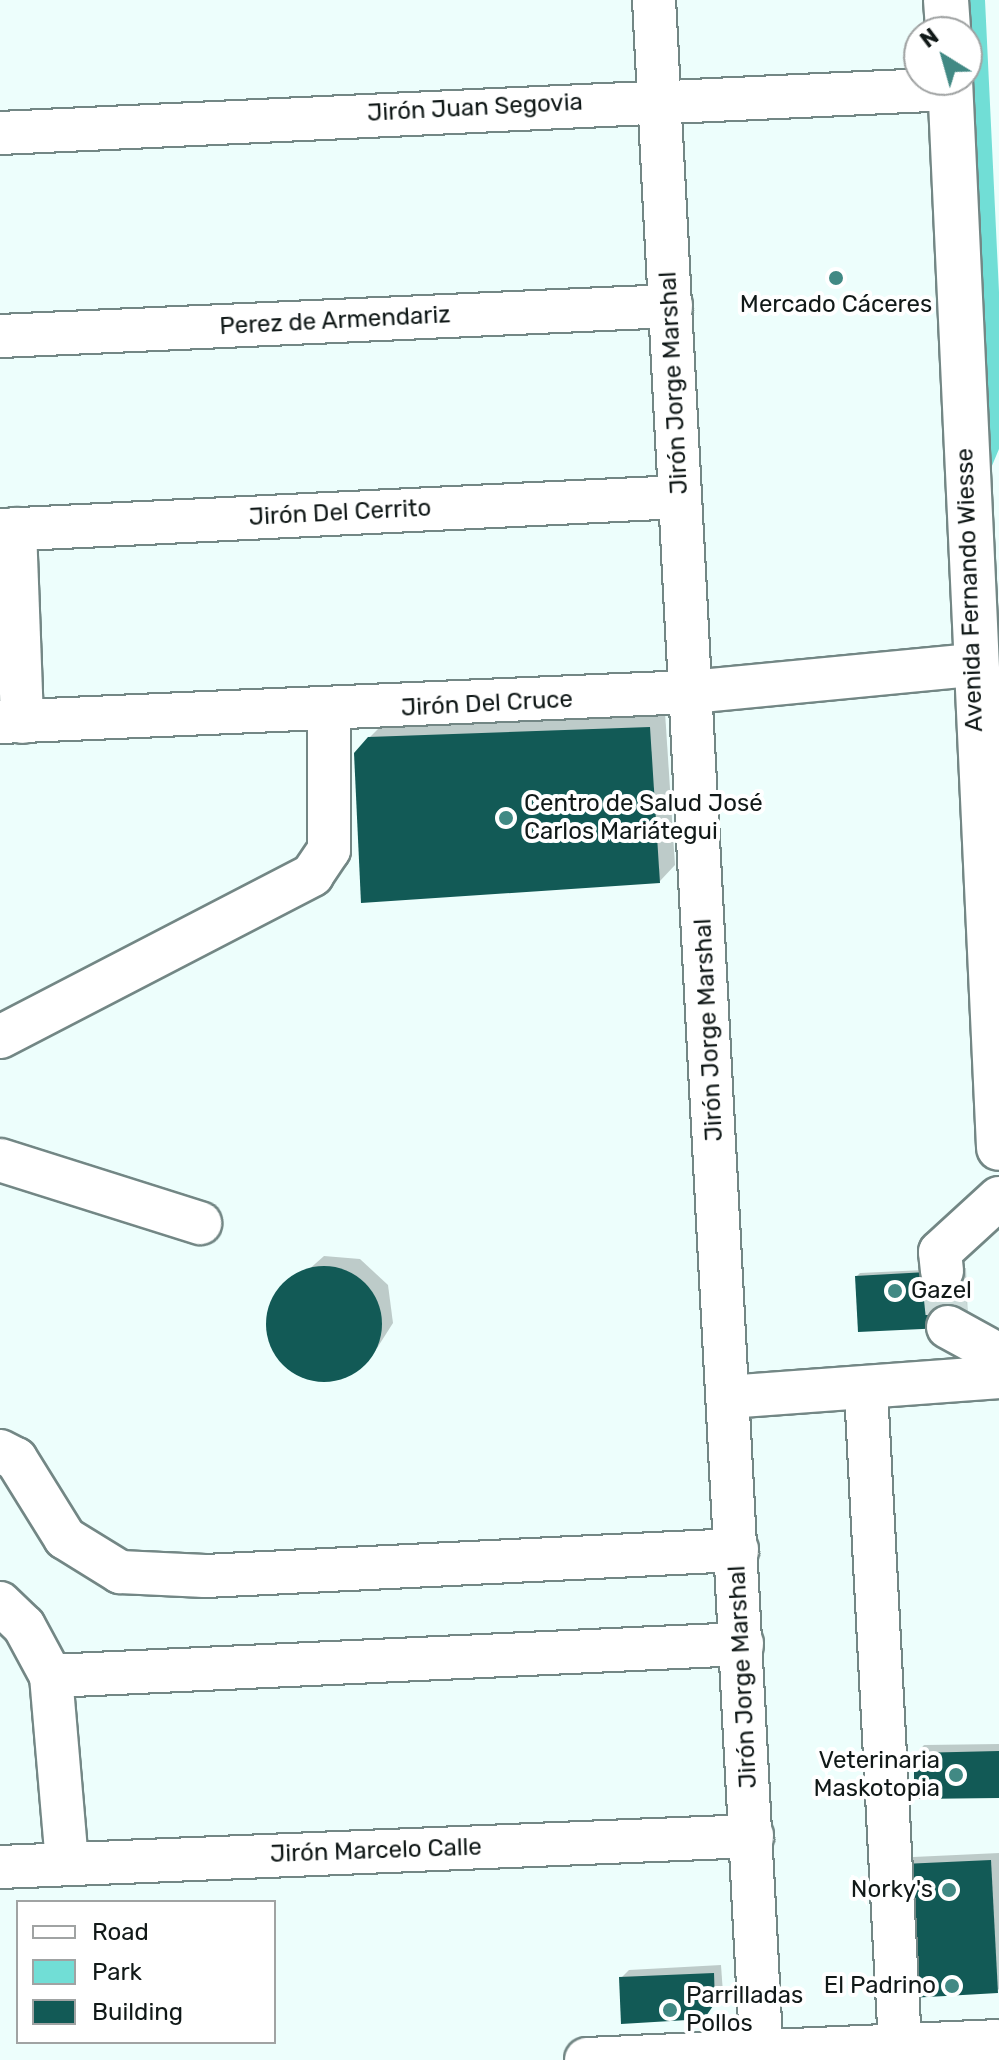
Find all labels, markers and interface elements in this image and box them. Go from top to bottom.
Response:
north arrow [903,16,983,96]
text: N [915,22,944,54]
street label: Jirón Juan Segovia [367,88,583,128]
marker: Mercado Cáceres [827,269,845,287]
street label: Jirón Jorge Marshal [654,271,694,495]
place label: Mercado Cáceres [740,291,932,319]
street label: Perez de Armendariz [218,301,452,341]
street label: Avenida Fernando Wiesse [951,447,989,733]
street label: Jirón Del Cerrito [248,494,432,532]
street label: Jirón Del Cruce [400,685,574,723]
place label: Centro de Salud José Carlos Mariátegui [524,790,763,846]
marker: Centro de Salud José Carlos Mariátegui [495,807,517,829]
street label: Jirón Jorge Marshal [689,918,729,1142]
place label: Gazel [911,1277,972,1305]
marker: Gazel [886,1282,904,1300]
street label: Jirón Jorge Marshal [723,1565,763,1789]
place label: Veterinaria Maskotopia [813,1747,940,1803]
marker: Veterinaria Maskotopia [947,1766,965,1784]
street label: Jirón Marcelo Calle [270,1833,482,1869]
place label: Norky's [851,1876,933,1904]
marker: Norky's [940,1881,958,1899]
legend [16,1900,276,2044]
text: Road [92,1918,149,1946]
text: Park [92,1958,142,1986]
place label: El Padrino [824,1972,936,2000]
marker: El Padrino [943,1977,961,1995]
place label: Parrilladas Pollos [686,1982,803,2038]
text: Building [92,1998,183,2026]
marker: Parrilladas Pollos [661,2001,679,2019]

